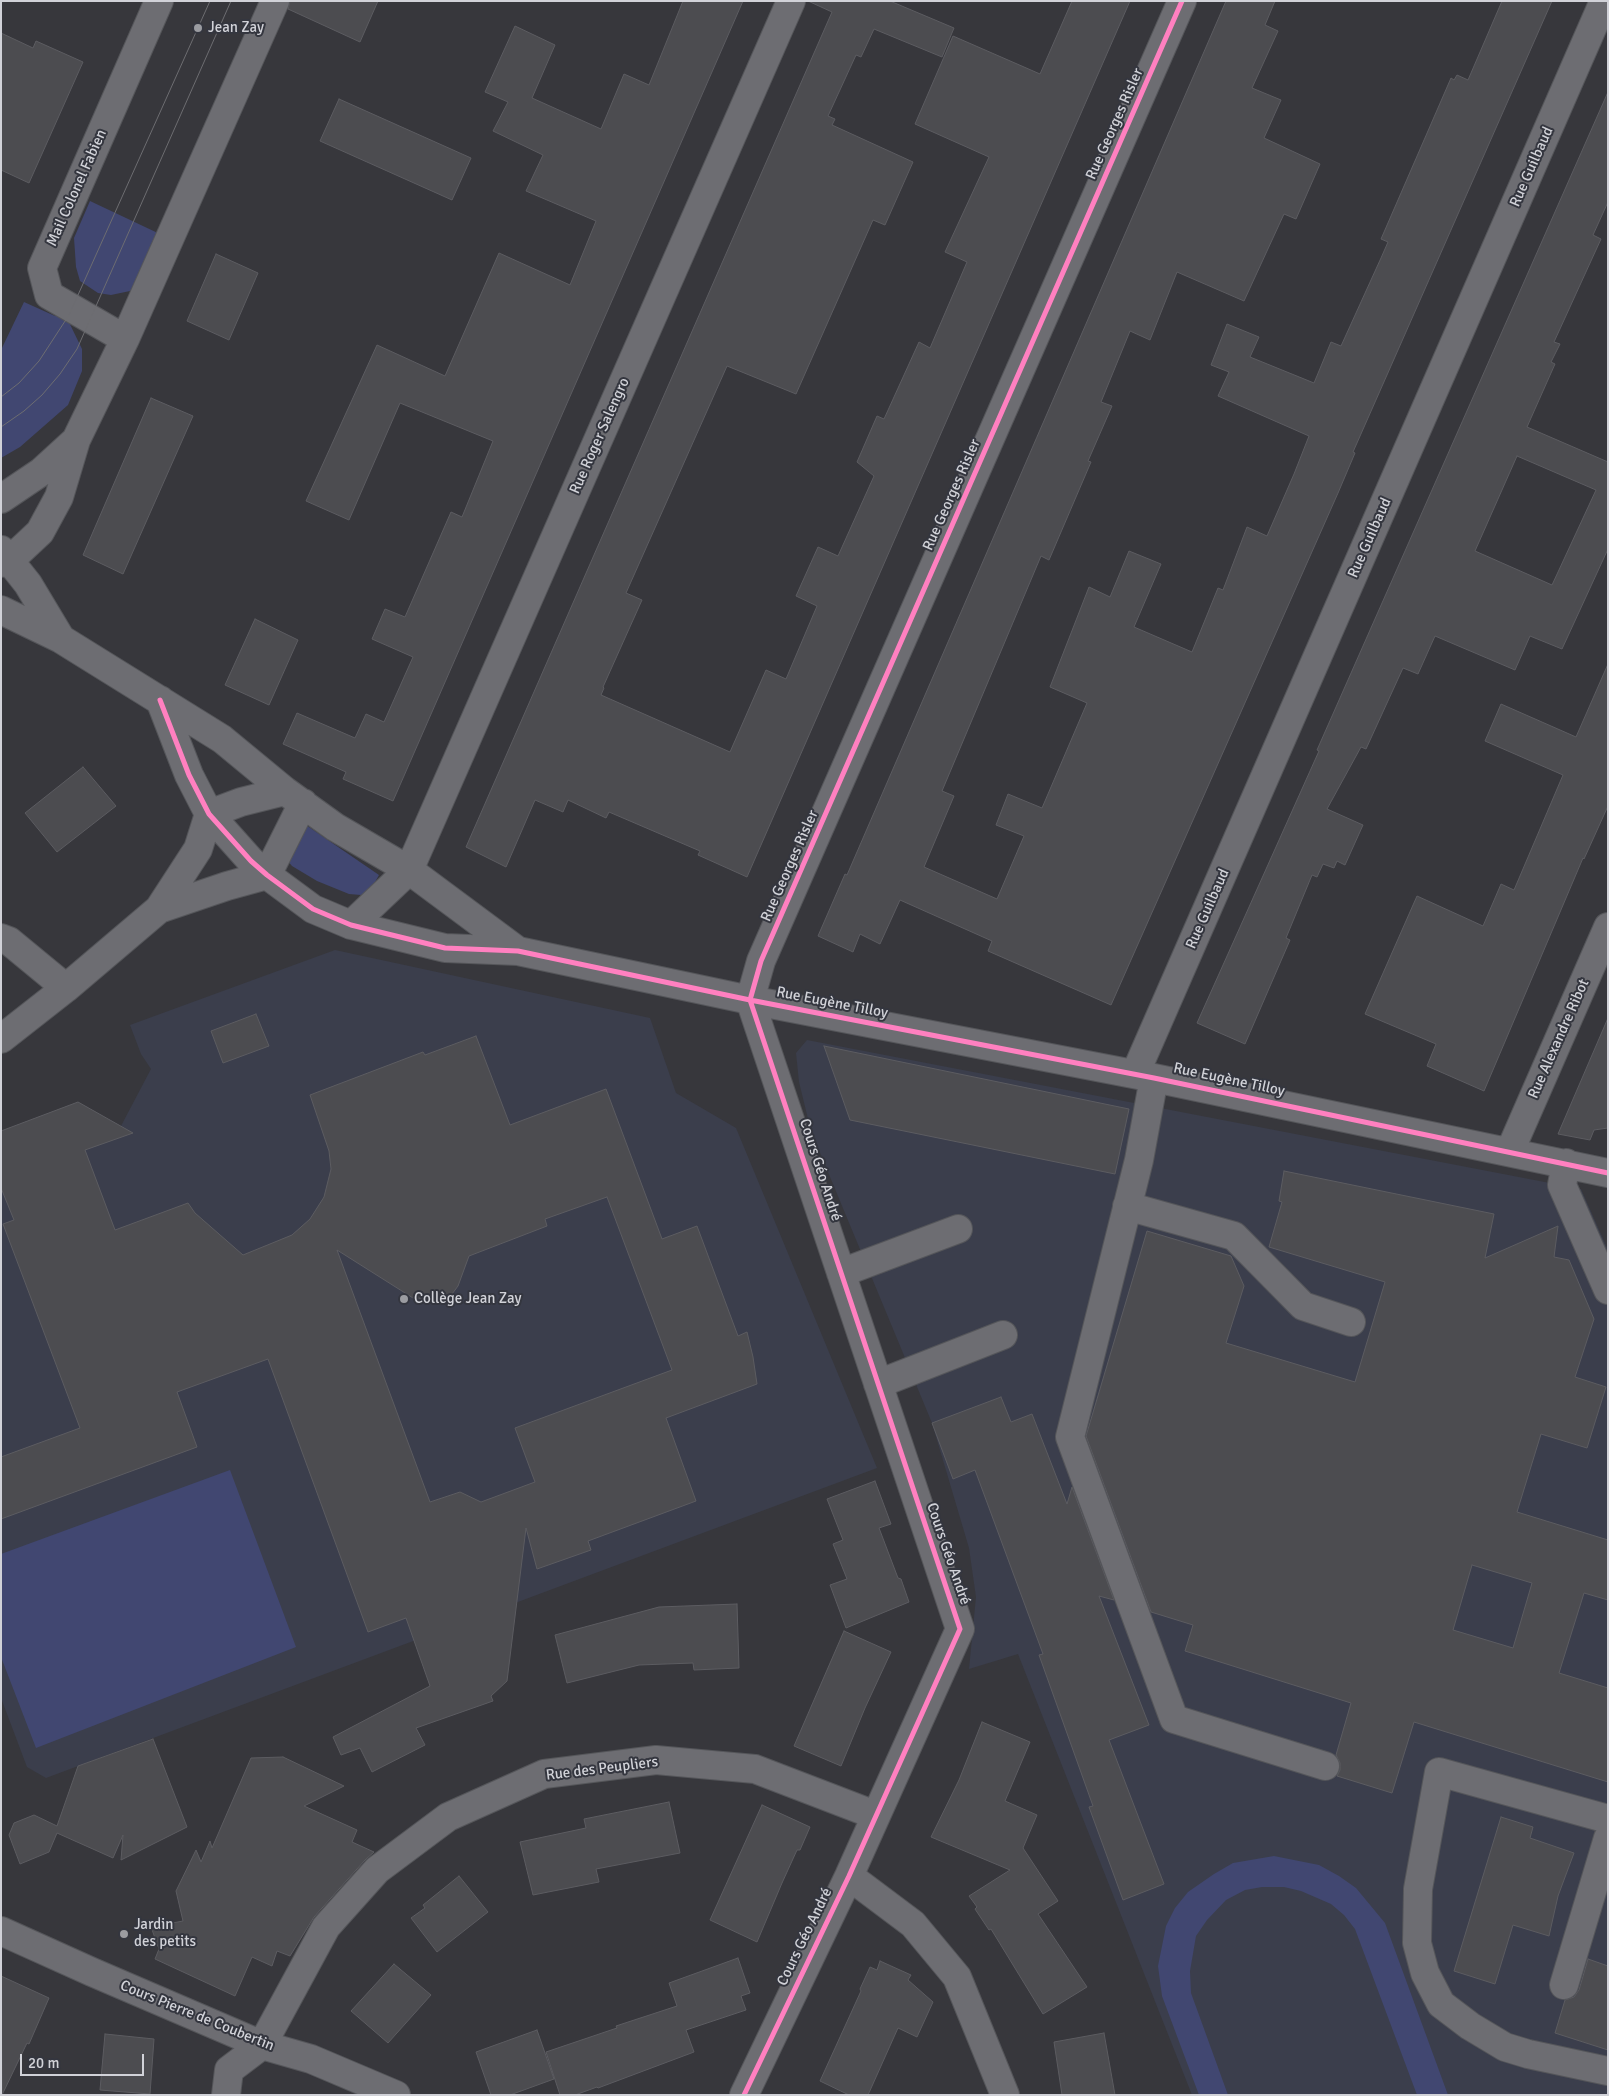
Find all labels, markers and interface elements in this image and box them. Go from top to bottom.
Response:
place label: Jean Zay [208,19,264,37]
marker: Jean Zay [192,22,204,34]
street label: Rue Georges Risler [1082,65,1148,183]
street label: Rue Guilbaud [1506,124,1558,210]
street label: Mail Colonel Fabien [43,127,111,249]
street label: Rue Roger Salengro [566,375,634,497]
street label: Rue Georges Risler [919,436,985,554]
street label: Rue Guilbaud [1344,495,1396,581]
street label: Rue Georges Risler [757,807,823,925]
street label: Rue Guilbaud [1182,866,1234,952]
street label: Rue Alexandre Ribot [1525,976,1593,1102]
street label: Rue Eugène Tilloy [775,983,889,1023]
street label: Rue Eugène Tilloy [1172,1059,1286,1101]
street label: Cours Géo André [795,1117,845,1223]
place label: Collège Jean Zay [414,1290,521,1308]
marker: Collège Jean Zay [398,1293,410,1305]
street label: Cours Géo André [922,1501,974,1607]
street label: Rue des Peupliers [545,1753,659,1785]
street label: Cours Géo André [774,1885,836,1989]
place label: Jardin des petits [134,1916,196,1951]
marker: Jardin des petits [118,1928,130,1940]
street label: Cours Pierre de Coubertin [117,1977,277,2055]
scale bar [22,2044,146,2076]
text: 20 m [28,2054,59,2072]

